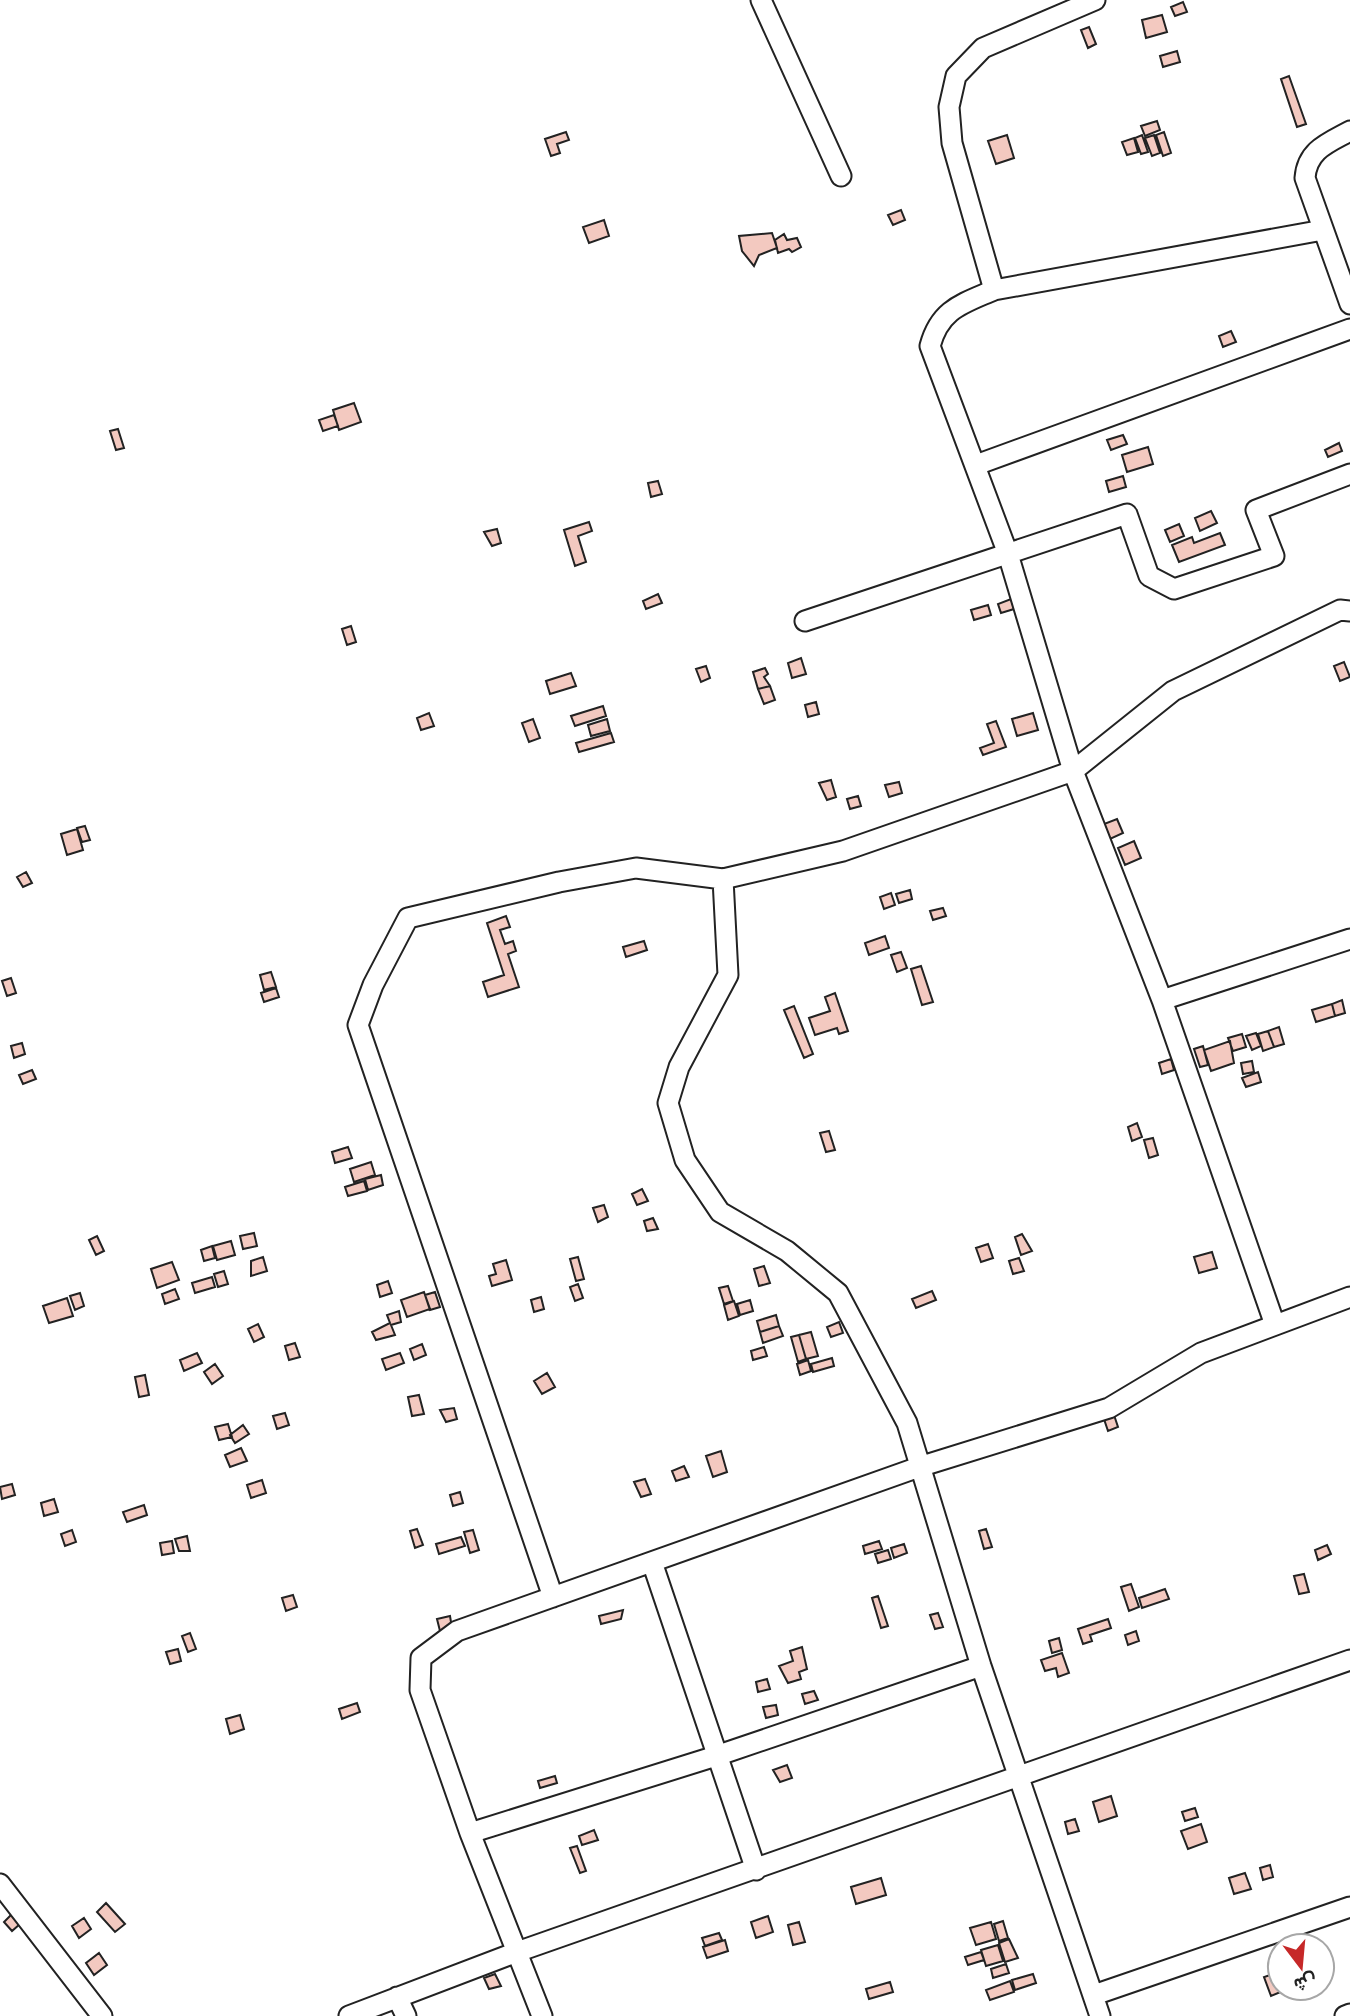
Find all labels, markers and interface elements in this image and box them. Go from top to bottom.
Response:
north arrow [1266,1932,1336,2002]
text: ش [1291,1969,1320,1997]

